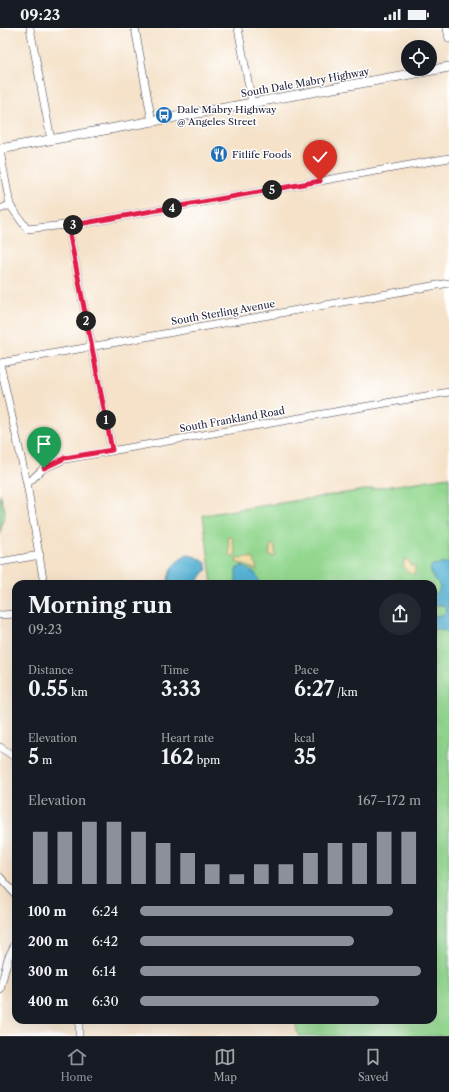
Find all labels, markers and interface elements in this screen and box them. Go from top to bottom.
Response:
text: 09:23 [20,5,60,24]
map controls [401,40,437,76]
button: locate [401,40,437,76]
street label: South Dale Mabry Highway [240,65,371,100]
place label: Dale Mabry Highway @ Angeles Street [177,103,277,128]
bus stop icon: Dale Mabry Highway @ Angeles Street [154,105,174,125]
pin [303,140,337,181]
restaurant icon: Fitlife Foods [209,144,229,164]
icon: check [309,146,331,168]
place label: Fitlife Foods [232,148,292,161]
pin: 5 [262,180,282,200]
text: 5 [269,183,275,197]
pin: 4 [162,198,182,218]
text: 4 [169,201,175,215]
pin: 3 [63,215,83,235]
text: 3 [70,218,76,232]
street label: South Sterling Avenue [170,297,277,328]
pin: 2 [76,311,96,331]
text: 2 [83,314,89,328]
street label: South Frankland Road [178,404,286,435]
pin: 1 [96,410,116,430]
text: 1 [104,413,108,427]
pin [27,427,61,468]
icon: arrive [33,433,55,455]
text: Morning run [28,592,172,619]
button: share [379,593,421,635]
text: 09:23 [28,621,62,637]
text: Distance [28,663,74,677]
text: Time [161,663,189,677]
text: Pace [294,663,319,677]
text: 0.55 [28,677,68,701]
text: 3:33 [161,677,201,701]
text: 6:27 [294,677,334,701]
text: km [68,685,88,699]
text: /km [334,685,358,699]
text: Elevation [28,731,77,745]
text: Heart rate [161,731,214,745]
text: kcal [294,731,315,745]
text: 5 [28,745,39,769]
text: 162 [161,745,194,769]
text: 35 [294,745,316,769]
text: m [39,753,52,767]
text: bpm [194,753,220,767]
text: Elevation [28,792,86,808]
text: 167–172 m [358,792,421,808]
text: 100 m [28,903,67,919]
text: 6:24 [92,903,118,919]
text: 200 m [28,933,68,949]
text: 6:42 [92,933,118,949]
text: 300 m [28,963,68,979]
text: 6:14 [92,963,116,979]
text: 400 m [28,993,68,1009]
text: 6:30 [92,993,119,1009]
tab: Home [60,1046,93,1084]
tab: Map [214,1046,237,1084]
tab: Saved [358,1046,389,1084]

